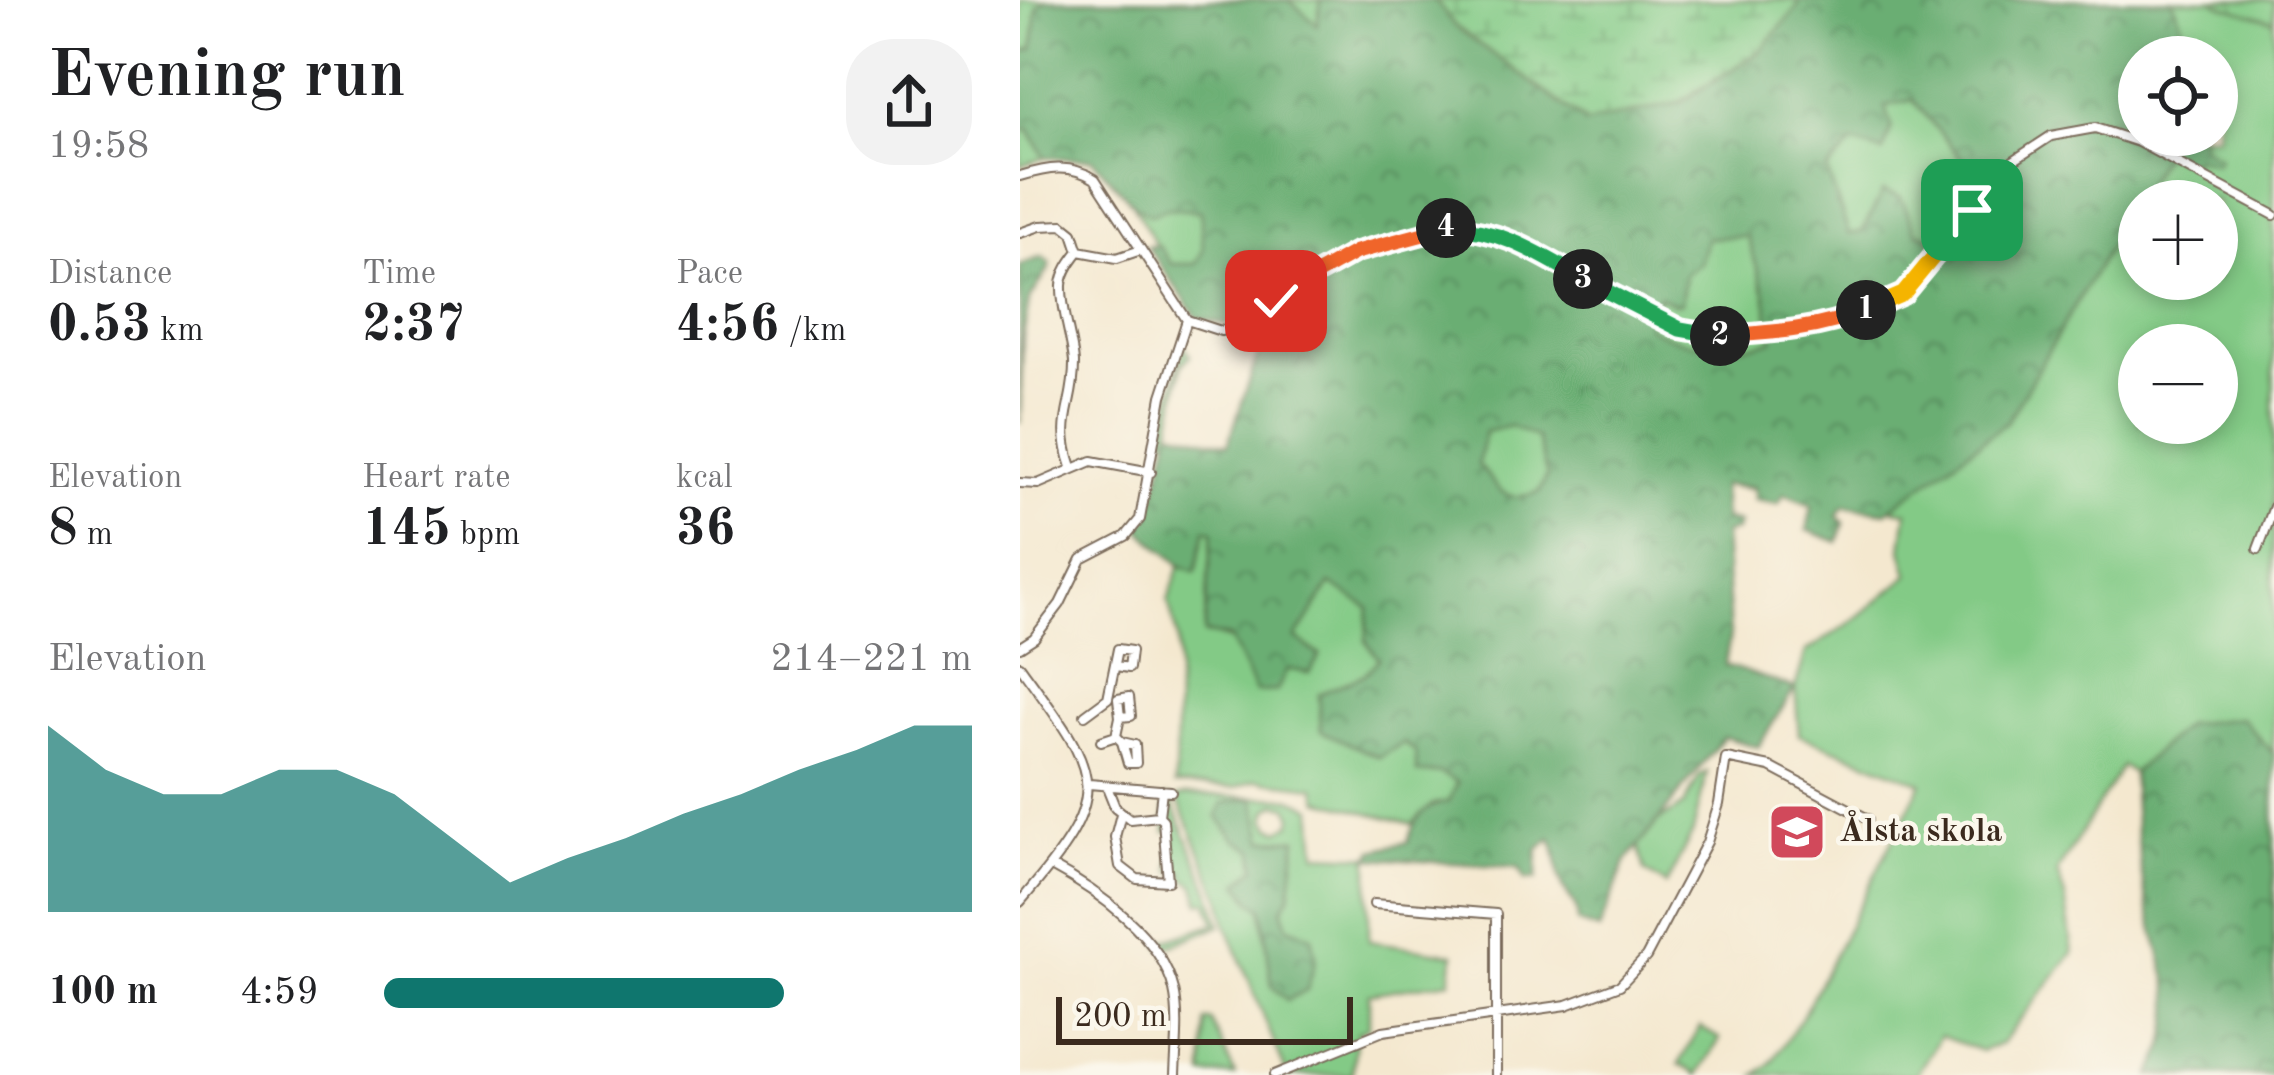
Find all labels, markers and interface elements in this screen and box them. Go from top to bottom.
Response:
map controls [2118,36,2238,444]
button: locate [2118,36,2238,156]
button: share [846,39,972,165]
text: Evening run [48,45,406,111]
text: 19:58 [48,127,149,166]
pin [1921,159,2023,261]
icon: arrive [1939,177,2005,243]
button: + [2118,180,2238,300]
pin: 4 [1416,198,1476,258]
text: 4 [1436,211,1456,244]
pin: 3 [1553,249,1613,309]
pin [1225,250,1327,352]
text: Distance [48,258,172,291]
text: Time [362,258,436,291]
text: Pace [676,258,743,291]
text: 3 [1573,262,1593,295]
icon: check [1243,268,1309,334]
pin: 1 [1836,280,1896,340]
text: 1 [1856,293,1876,326]
text: 0.53 [48,301,151,352]
text: 2:37 [362,301,465,352]
text: 4:56 [676,301,779,352]
pin: 2 [1690,306,1750,366]
text: km [151,315,204,348]
text: /km [779,315,846,348]
text: 2 [1710,319,1730,352]
button: − [2118,324,2238,444]
text: Elevation [48,462,182,495]
text: Heart rate [362,462,510,495]
text: kcal [676,462,733,495]
text: 8 [48,505,78,556]
text: 145 [362,505,451,556]
text: 36 [676,505,735,556]
text: m [78,519,113,552]
text: bpm [451,519,520,552]
text: Elevation [48,640,207,679]
text: 214–221 m [770,640,972,679]
school or university icon: Ålsta skola [1766,801,1828,863]
place label: Ålsta skola [1839,809,2003,849]
text: 100 m [48,973,158,1012]
text: 4:59 [240,973,319,1012]
scale bar [1056,991,1353,1044]
text: 200 m [1074,1001,1167,1034]

